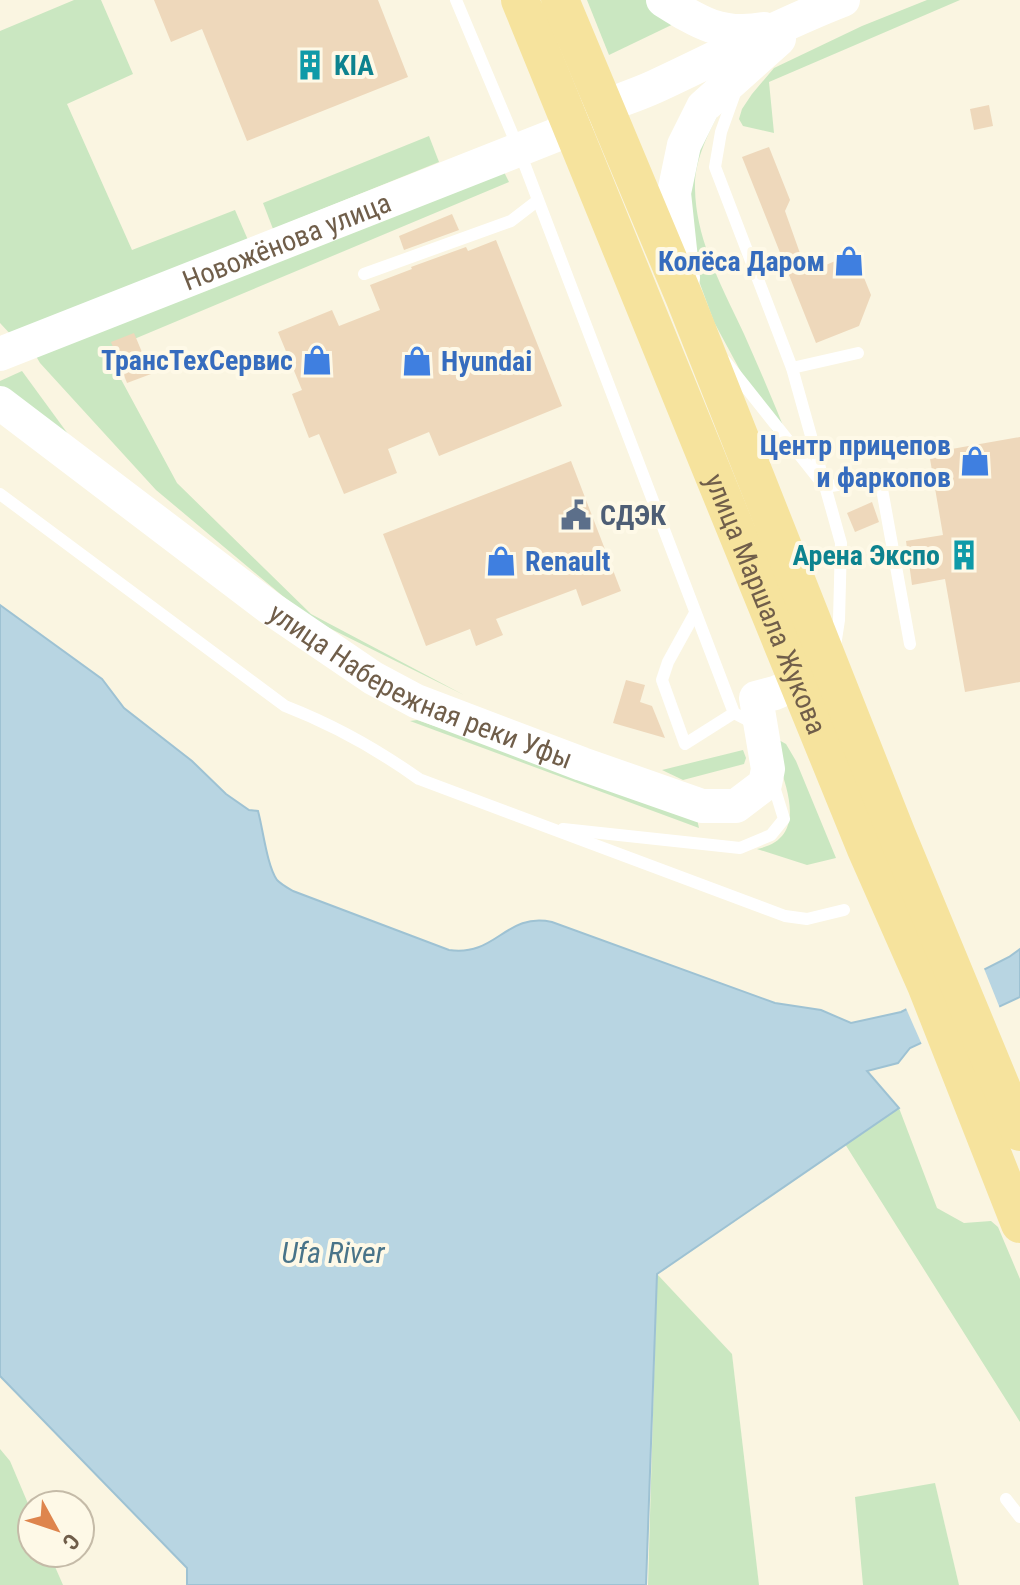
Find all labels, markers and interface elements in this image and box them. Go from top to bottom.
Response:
building icon: KIA [293,48,327,82]
place label: KIA [334,49,374,82]
street label: Новожёнова улица [178,186,396,297]
shop icon: Колёса Даром [832,244,866,278]
place label: Колёса Даром [658,245,825,278]
shop icon: ТрансТехСервис [300,343,334,377]
place label: ТрансТехСервис [101,344,293,377]
shop icon: Hyundai [400,344,434,378]
place label: Hyundai [441,345,532,378]
place label: Центр прицепов и фаркопов [760,429,951,494]
shop icon: Центр прицепов и фаркопов [958,444,992,478]
street label: улица Маршала Жукова [698,469,833,739]
public building icon: СДЭК [559,498,593,532]
place label: СДЭК [600,499,666,532]
building icon: Арена Экспо [947,538,981,572]
place label: Арена Экспо [792,539,940,572]
shop icon: Renault [484,544,518,578]
place label: Renault [525,545,610,578]
street label: улица Набережная реки Уфы [262,596,577,776]
water label: Ufa River [281,1235,386,1270]
north arrow [16,1489,96,1569]
text: С [57,1529,85,1554]

